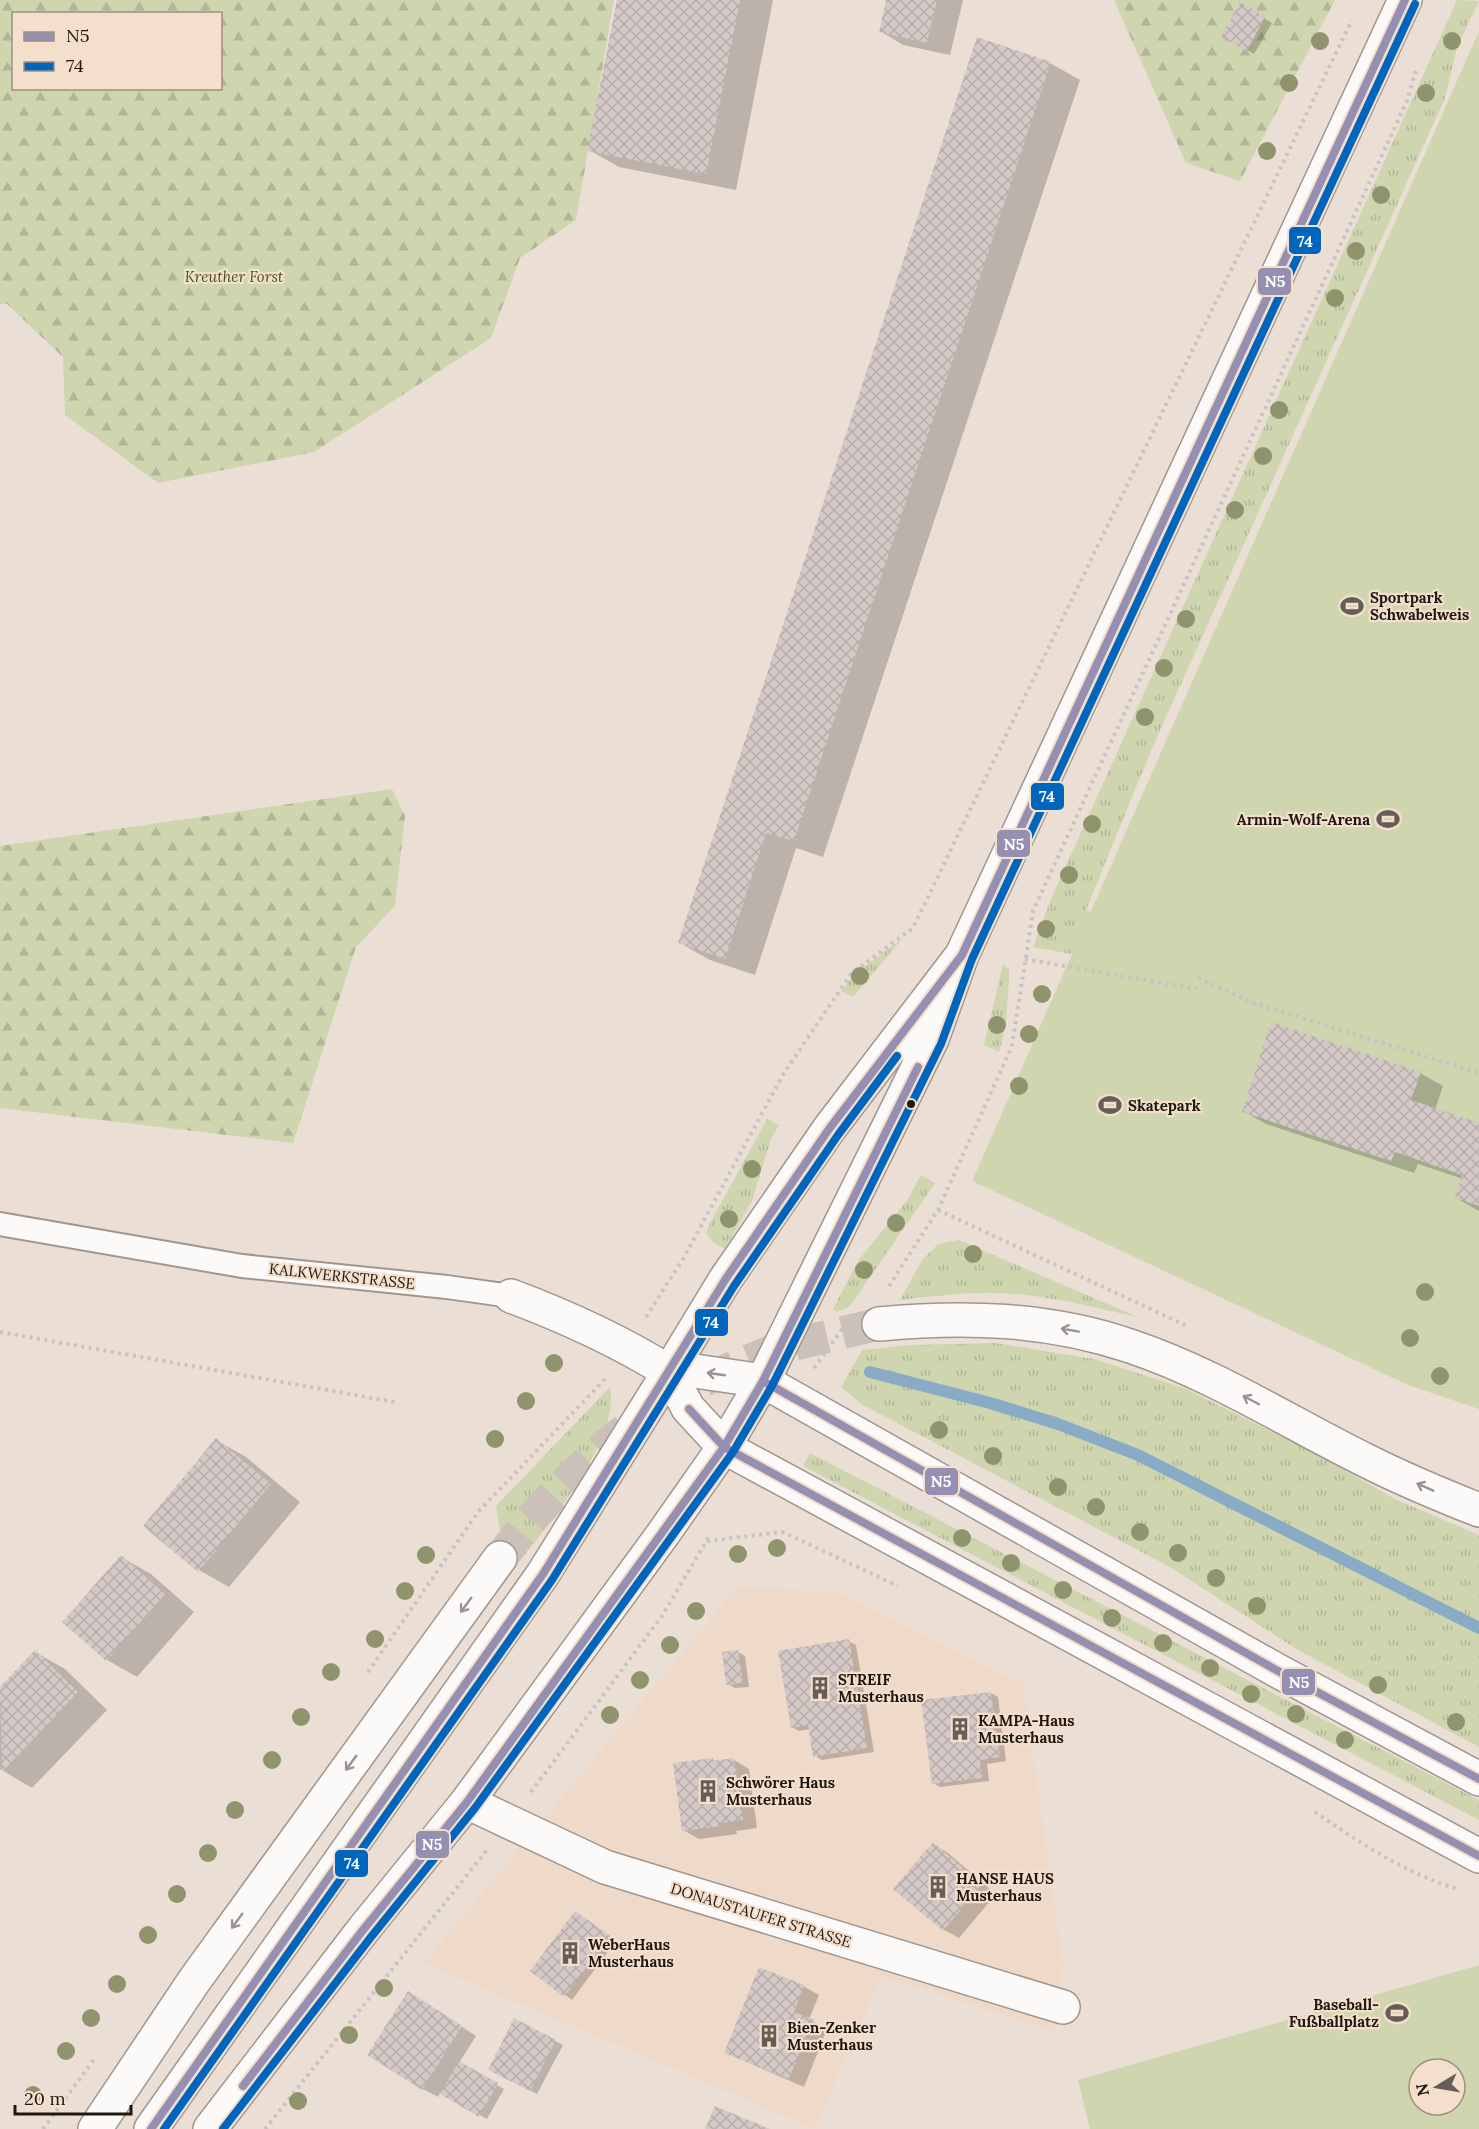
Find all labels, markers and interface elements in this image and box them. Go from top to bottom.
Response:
legend [12,12,222,90]
text: N5 [66,24,90,47]
text: 74 [66,54,84,77]
line badge: 74 [1288,226,1322,255]
text: 74 [1297,231,1313,251]
park label: Kreuther Forst [185,267,284,286]
line badge: N5 [1257,267,1292,296]
text: N5 [1264,271,1286,291]
place label: Sportpark Schwabelweis [1370,588,1469,624]
sports icon: Sportpark Schwabelweis [1339,593,1365,619]
line badge: 74 [1030,782,1065,811]
text: 74 [1039,786,1055,806]
sports icon: Armin-Wolf-Arena [1375,806,1401,832]
place label: Armin-Wolf-Arena [1237,810,1370,829]
line badge: N5 [996,829,1031,858]
text: N5 [1003,834,1025,854]
sports icon: Skatepark [1097,1092,1123,1118]
place label: Skatepark [1128,1096,1201,1115]
unlabelled marker [905,1098,917,1110]
street label: KALKWERKSTRASSE [268,1259,416,1293]
line badge: 74 [694,1308,729,1337]
text: 74 [703,1312,719,1332]
one-way arrow [1060,1324,1080,1335]
one-way arrow [706,1368,726,1379]
one-way arrow [1243,1394,1260,1406]
line badge: N5 [924,1467,959,1496]
text: N5 [930,1471,952,1491]
one-way arrow [1417,1481,1435,1493]
one-way arrow [460,1597,472,1613]
line badge: N5 [1281,1668,1316,1696]
place label: STREIF Musterhaus [838,1670,924,1706]
text: N5 [1288,1672,1310,1692]
building icon: STREIF Musterhaus [807,1675,833,1701]
place label: KAMPA-Haus Musterhaus [978,1711,1075,1747]
building icon: KAMPA-Haus Musterhaus [947,1716,973,1742]
one-way arrow [345,1755,358,1771]
place label: Schwörer Haus Musterhaus [726,1773,835,1809]
building icon: Schwörer Haus Musterhaus [695,1778,721,1804]
line badge: N5 [415,1830,450,1859]
text: N5 [421,1834,443,1854]
line badge: 74 [334,1849,369,1878]
text: 74 [344,1853,360,1873]
place label: HANSE HAUS Musterhaus [956,1869,1054,1905]
building icon: HANSE HAUS Musterhaus [925,1874,951,1900]
street label: DONAUSTAUFER STRASSE [668,1878,854,1952]
one-way arrow [231,1913,243,1929]
place label: WeberHaus Musterhaus [588,1935,674,1971]
building icon: WeberHaus Musterhaus [557,1940,583,1966]
place label: Baseball- Fußballplatz [1289,1995,1379,2031]
sports icon: Baseball- Fußballplatz [1384,2000,1410,2026]
place label: Bien-Zenker Musterhaus [787,2018,877,2054]
building icon: Bien-Zenker Musterhaus [756,2023,782,2049]
north arrow [1407,2057,1467,2117]
scale bar [15,2078,130,2116]
text: N [1411,2082,1433,2098]
text: 20 m [24,2087,66,2110]

